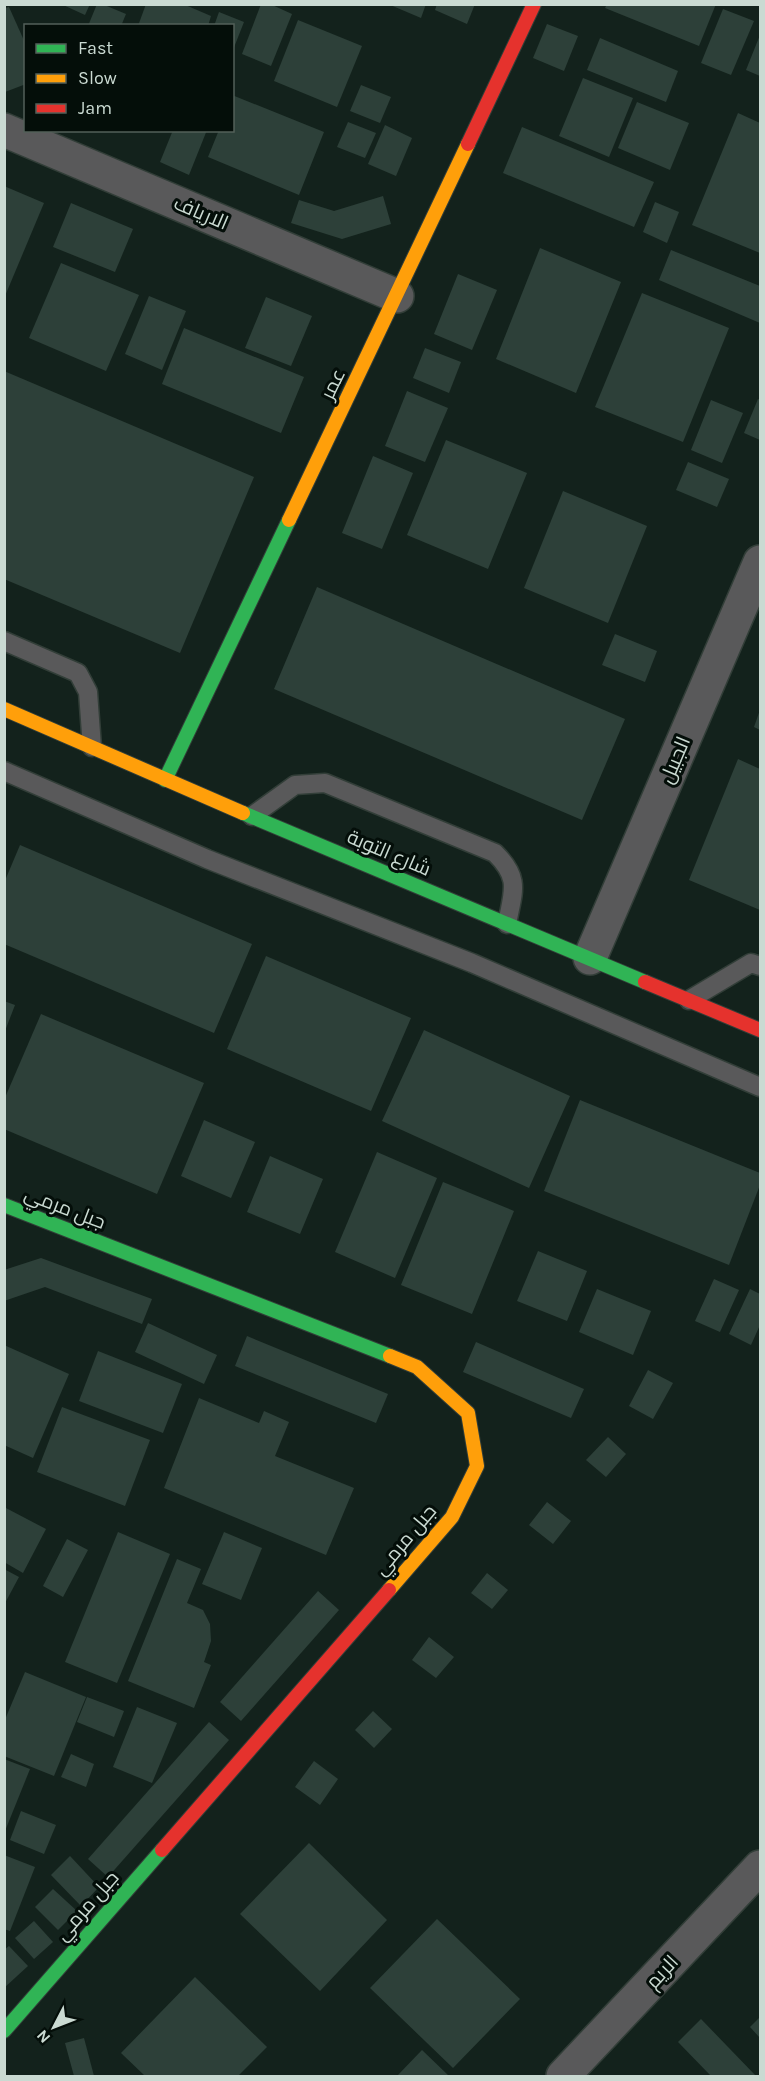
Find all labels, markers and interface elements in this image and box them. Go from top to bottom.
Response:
legend [24,24,234,132]
text: Fast [78,37,113,59]
text: Slow [78,67,117,89]
text: Jam [78,97,112,119]
street label: الارياف [170,191,232,235]
street label: عمر [315,365,350,404]
street label: الجبيل [655,733,696,787]
street label: شارع التوبة [343,825,434,883]
street label: جبل مرمي [20,1182,109,1238]
street label: جبل مرمي [369,1500,444,1583]
street label: جبل مرمي [50,1866,127,1948]
street label: الريم [641,1951,684,1995]
north arrow [24,1997,84,2057]
text: N [32,2026,54,2047]

